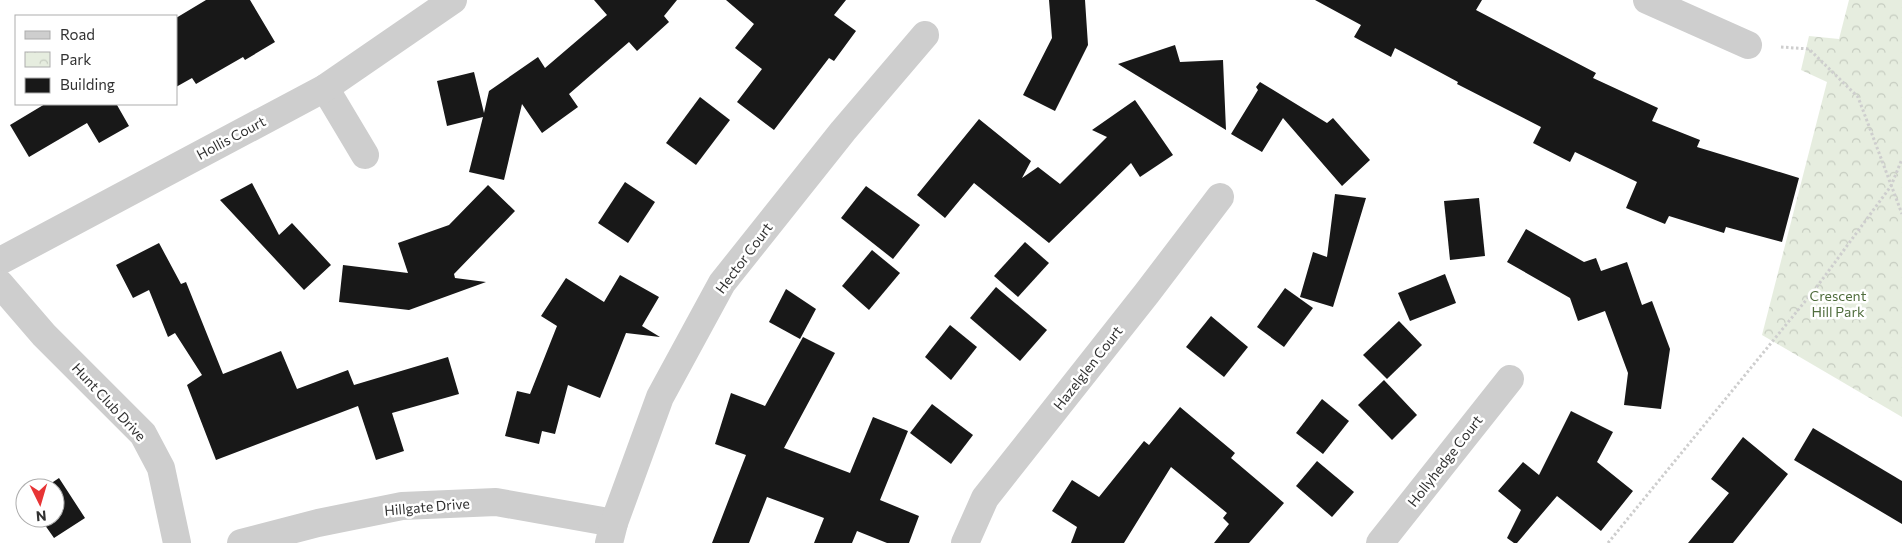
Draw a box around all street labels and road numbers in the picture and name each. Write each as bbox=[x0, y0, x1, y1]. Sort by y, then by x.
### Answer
street label: Hollis Court bbox=[193, 112, 268, 163]
street label: Hector Court bbox=[711, 219, 776, 296]
street label: Hazelglen Court bbox=[1049, 322, 1126, 413]
street label: Hunt Club Drive bbox=[69, 359, 150, 444]
street label: Hollyhedge Court bbox=[1404, 411, 1486, 510]
street label: Hillgate Drive bbox=[384, 494, 470, 519]

